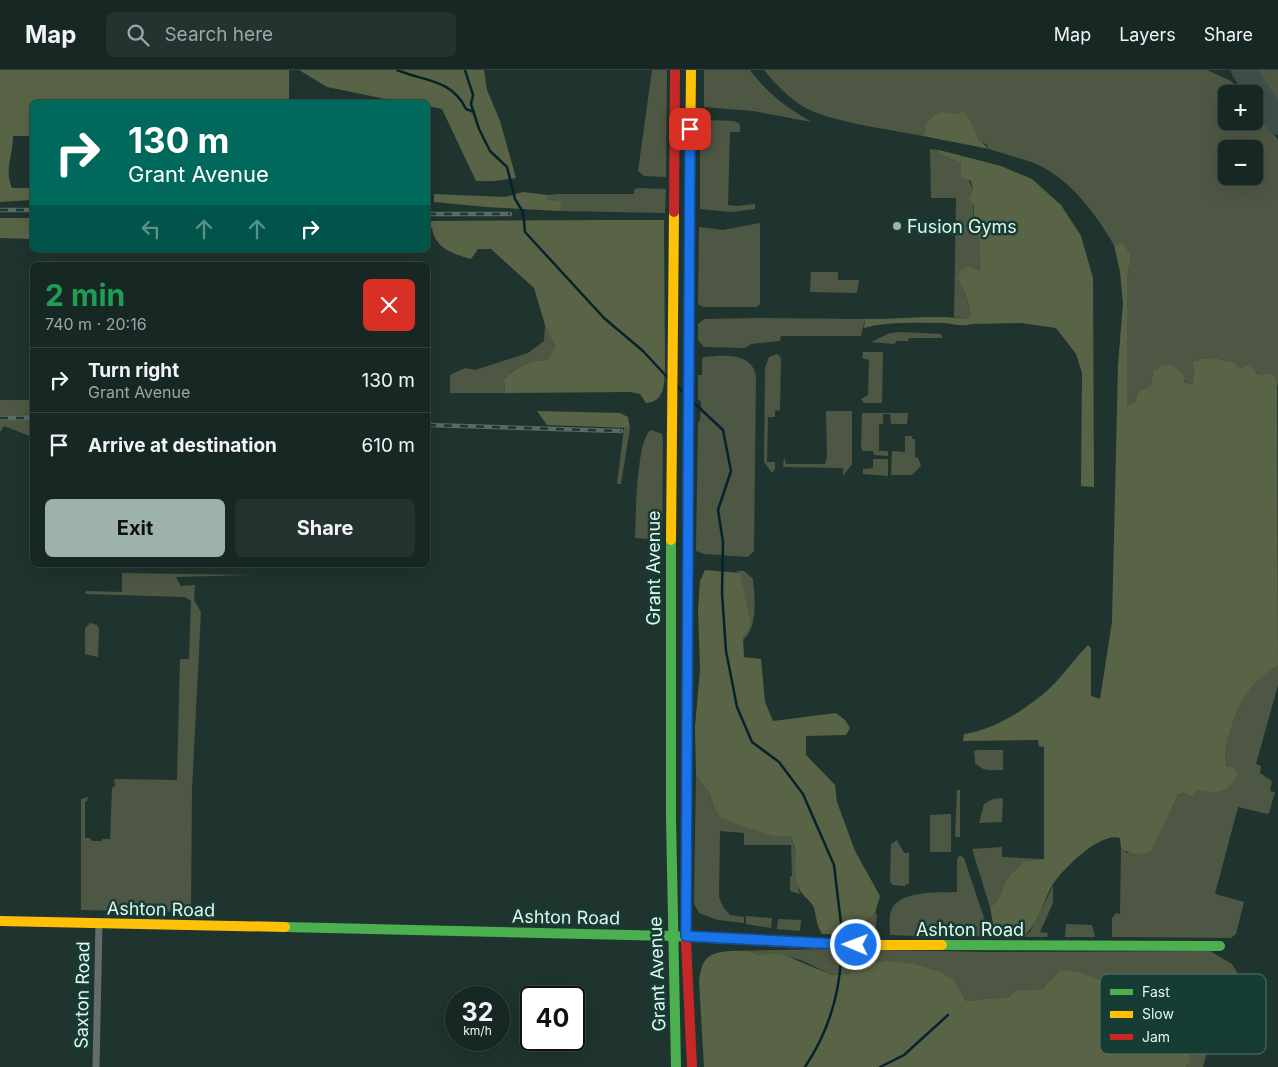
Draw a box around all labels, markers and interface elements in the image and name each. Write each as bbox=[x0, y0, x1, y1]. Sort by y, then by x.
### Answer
search box bbox=[106, 12, 456, 57]
text: Map bbox=[25, 20, 76, 49]
icon: search bbox=[124, 21, 152, 49]
text: Search here bbox=[164, 23, 273, 46]
text: Map bbox=[1054, 24, 1091, 45]
text: Layers bbox=[1119, 24, 1176, 45]
text: Share bbox=[1204, 24, 1253, 45]
map controls bbox=[1218, 85, 1263, 185]
button: + bbox=[1218, 85, 1263, 130]
pin bbox=[669, 108, 711, 150]
icon: arrive bbox=[676, 115, 704, 143]
text: 130 m bbox=[128, 119, 230, 161]
icon: right bbox=[45, 120, 110, 185]
button: − bbox=[1218, 140, 1263, 185]
text: Grant Avenue bbox=[128, 161, 269, 187]
icon: left bbox=[137, 215, 165, 243]
icon: ahead bbox=[190, 215, 218, 243]
icon: ahead bbox=[243, 215, 271, 243]
icon: right bbox=[296, 215, 324, 243]
place label: Fusion Gyms bbox=[907, 216, 1017, 237]
marker: Fusion Gyms bbox=[891, 220, 903, 232]
text: 2 min bbox=[45, 277, 125, 313]
button: close bbox=[363, 279, 415, 331]
text: 740 m · 20:16 bbox=[45, 314, 147, 334]
text: Turn right bbox=[88, 359, 179, 382]
icon: right bbox=[45, 366, 73, 394]
text: 130 m bbox=[362, 369, 415, 392]
text: Grant Avenue bbox=[88, 382, 190, 402]
icon: arrive bbox=[45, 431, 73, 459]
text: Arrive at destination bbox=[88, 434, 277, 457]
text: 610 m bbox=[362, 434, 415, 457]
button: Exit bbox=[45, 499, 225, 557]
button: Share bbox=[235, 499, 415, 557]
street label: Grant Avenue bbox=[643, 510, 664, 626]
street label: Ashton Road bbox=[107, 898, 215, 920]
street label: Ashton Road bbox=[512, 906, 620, 928]
street label: Grant Avenue bbox=[644, 916, 670, 1032]
position arrow bbox=[829, 918, 881, 970]
street label: Ashton Road bbox=[916, 919, 1024, 940]
street label: Saxton Road bbox=[71, 941, 93, 1049]
legend bbox=[1100, 974, 1266, 1054]
text: Fast bbox=[1142, 983, 1170, 1000]
speed limit sign: 40 bbox=[520, 986, 585, 1051]
text: 32 bbox=[462, 997, 493, 1027]
text: Slow bbox=[1142, 1005, 1174, 1022]
text: km/h bbox=[463, 1023, 492, 1038]
text: Jam bbox=[1142, 1028, 1170, 1045]

